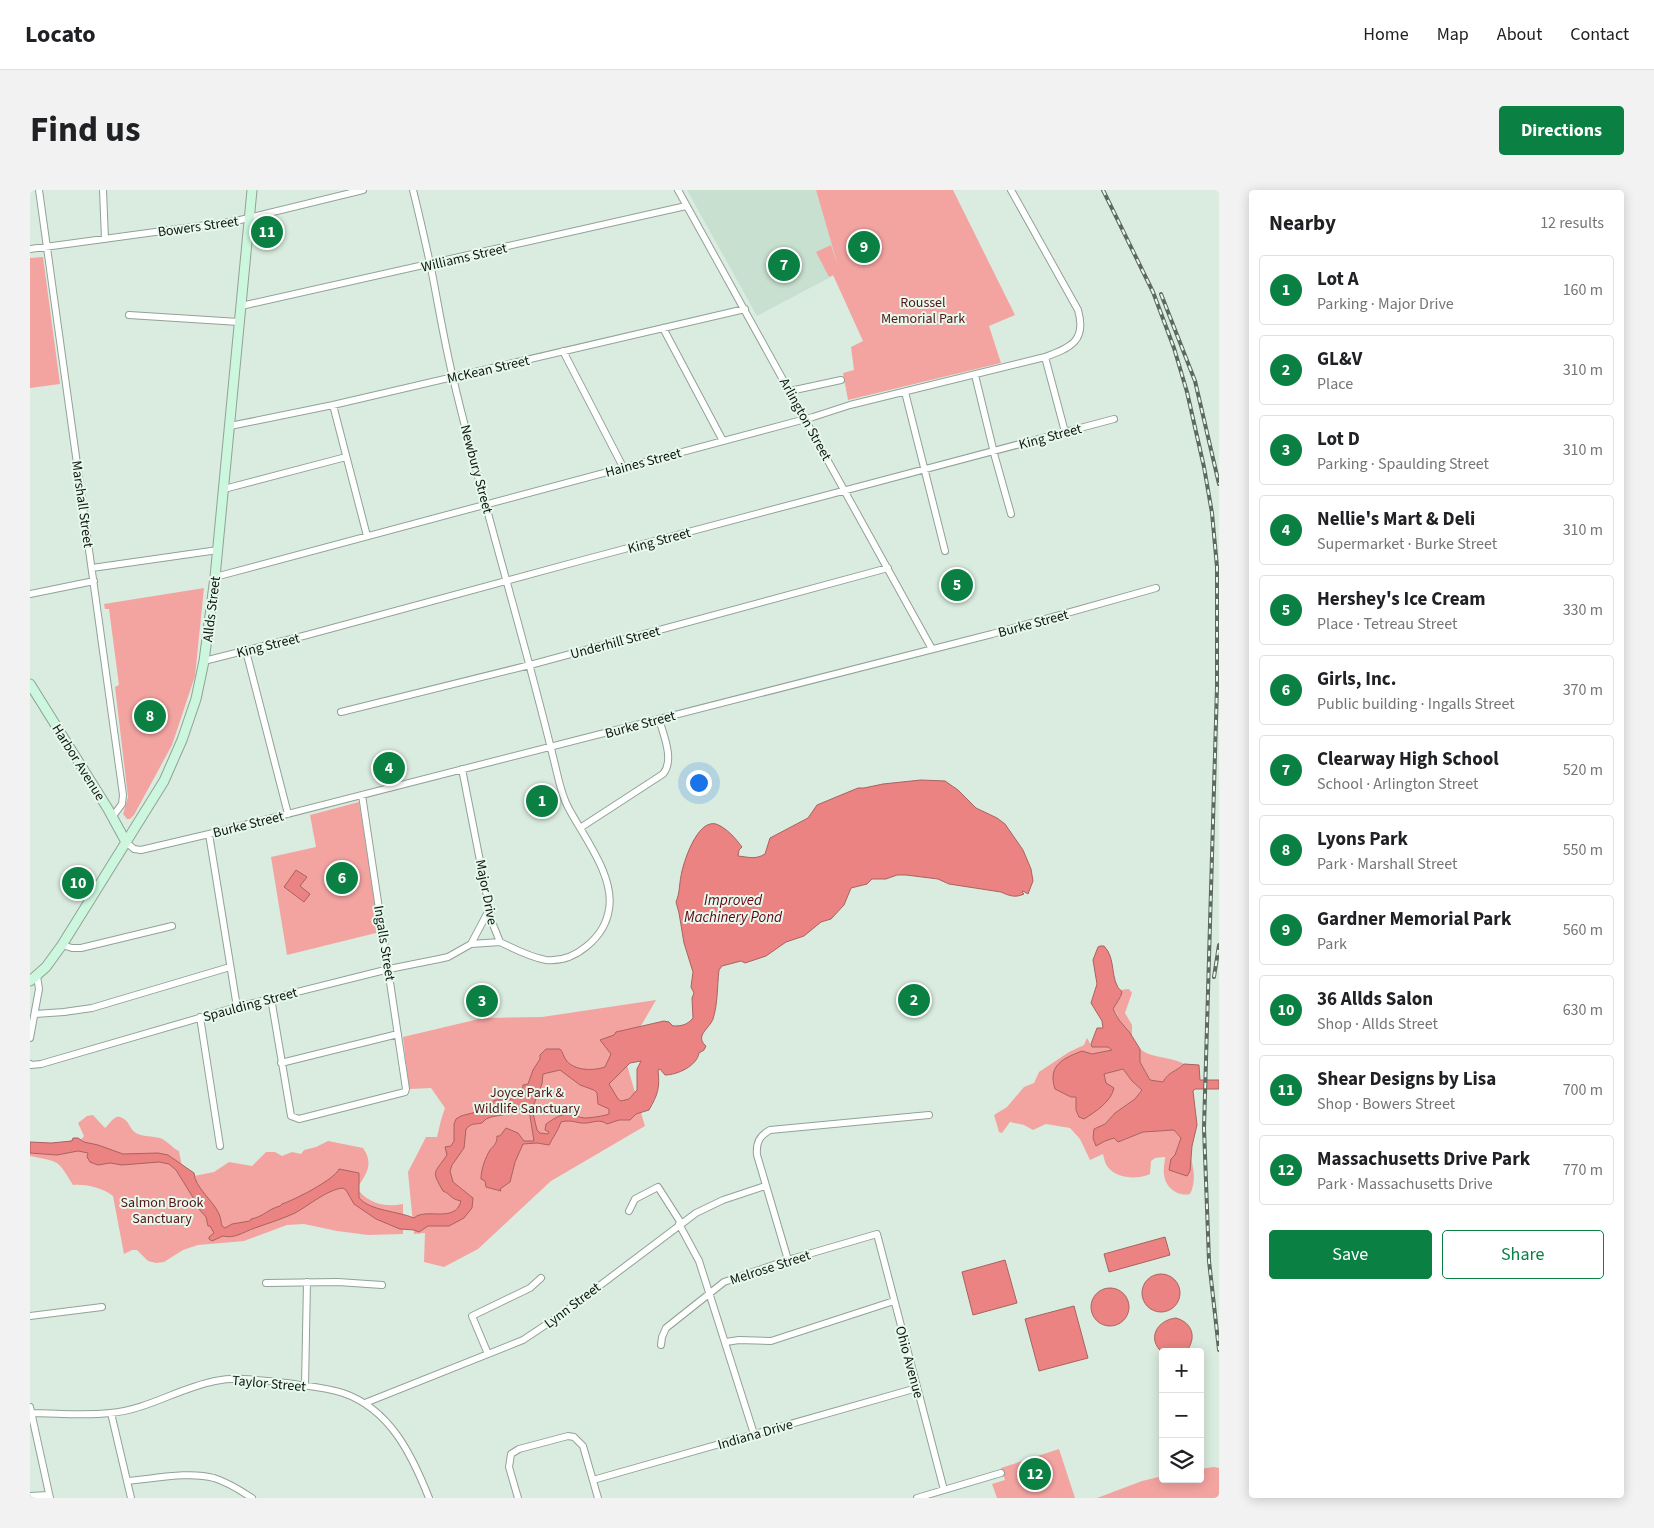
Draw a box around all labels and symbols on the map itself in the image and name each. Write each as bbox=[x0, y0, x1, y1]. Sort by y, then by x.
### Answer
street label: Bowers Street bbox=[157, 211, 240, 243]
pin: 11 bbox=[251, 213, 283, 251]
pin: 9 bbox=[848, 228, 880, 266]
street label: Williams Street bbox=[419, 238, 509, 278]
pin: 7 bbox=[768, 246, 800, 284]
park label: Roussel Memorial Park bbox=[881, 293, 965, 329]
street label: McKean Street bbox=[445, 351, 532, 389]
street label: Arlington Street bbox=[774, 374, 836, 465]
street label: King Street bbox=[1017, 419, 1084, 455]
street label: Newbury Street bbox=[455, 423, 498, 516]
street label: Haines Street bbox=[603, 443, 684, 483]
street label: Marshall Street bbox=[66, 459, 98, 549]
street label: King Street bbox=[626, 523, 693, 559]
pin: 5 bbox=[941, 566, 973, 604]
street label: Allds Street bbox=[198, 575, 226, 643]
street label: Burke Street bbox=[996, 605, 1071, 643]
street label: Underhill Street bbox=[568, 621, 663, 665]
street label: King Street bbox=[235, 628, 302, 663]
pin: 8 bbox=[134, 697, 166, 735]
street label: Burke Street bbox=[603, 706, 678, 744]
street label: Harbor Avenue bbox=[47, 720, 110, 805]
pin: 4 bbox=[373, 749, 405, 787]
your location bbox=[686, 770, 712, 796]
pin: 1 bbox=[526, 782, 558, 820]
street label: Burke Street bbox=[211, 806, 286, 843]
street label: Major Drive bbox=[470, 858, 502, 927]
pin: 6 bbox=[326, 859, 358, 897]
pin: 10 bbox=[62, 864, 94, 902]
water label: Improved Machinery Pond bbox=[684, 890, 783, 928]
street label: Ingalls Street bbox=[368, 904, 400, 983]
pin: 2 bbox=[898, 981, 930, 1019]
pin: 3 bbox=[466, 982, 498, 1020]
street label: Spaulding Street bbox=[201, 983, 300, 1027]
park label: Joyce Park & Wildlife Sanctuary bbox=[474, 1083, 580, 1119]
park label: Salmon Brook Sanctuary bbox=[121, 1193, 203, 1229]
street label: Melrose Street bbox=[727, 1245, 813, 1290]
street label: Lynn Street bbox=[540, 1278, 605, 1334]
street label: Ohio Avenue bbox=[890, 1324, 928, 1401]
street label: Taylor Street bbox=[231, 1371, 307, 1397]
street label: Indiana Drive bbox=[715, 1415, 795, 1455]
pin: 12 bbox=[1019, 1455, 1051, 1493]

